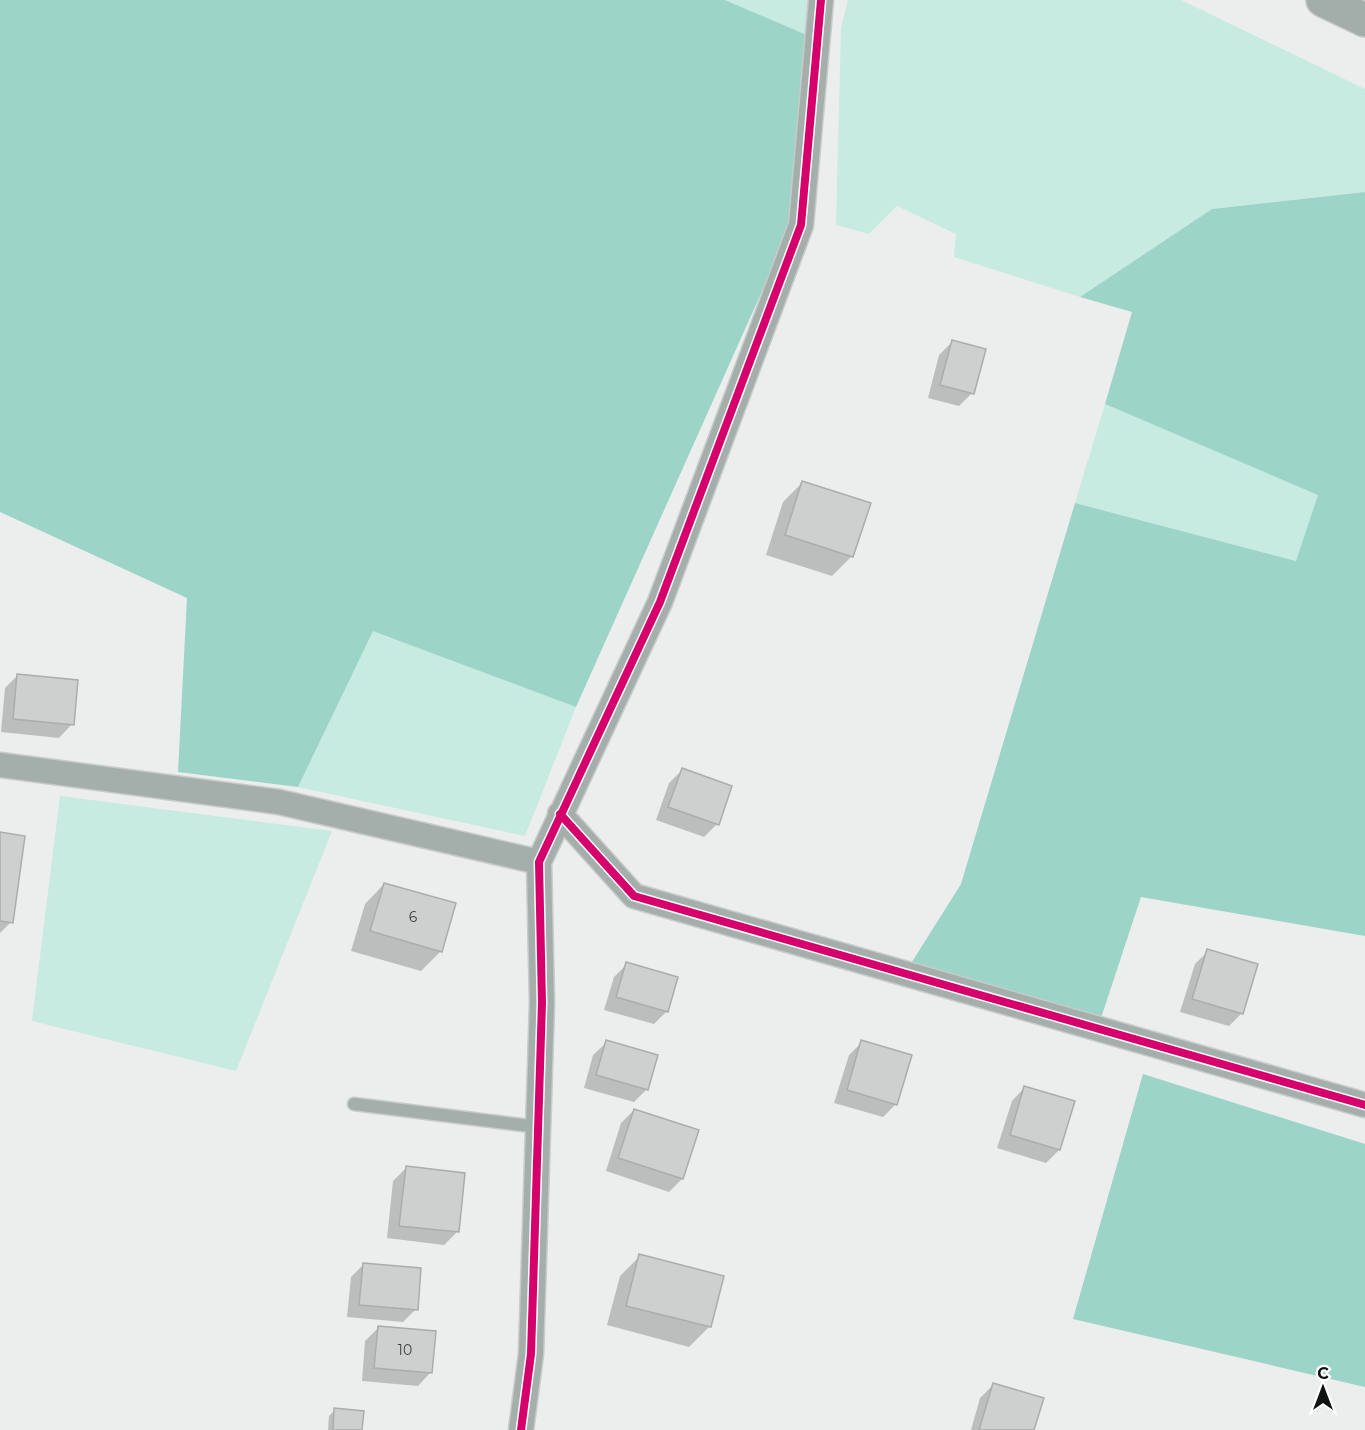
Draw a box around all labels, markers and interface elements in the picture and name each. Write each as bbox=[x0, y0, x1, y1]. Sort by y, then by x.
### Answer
house number: 6 bbox=[409, 908, 418, 926]
house number: 10 bbox=[398, 1341, 412, 1359]
north arrow bbox=[1293, 1358, 1353, 1418]
text: С bbox=[1317, 1364, 1329, 1383]

